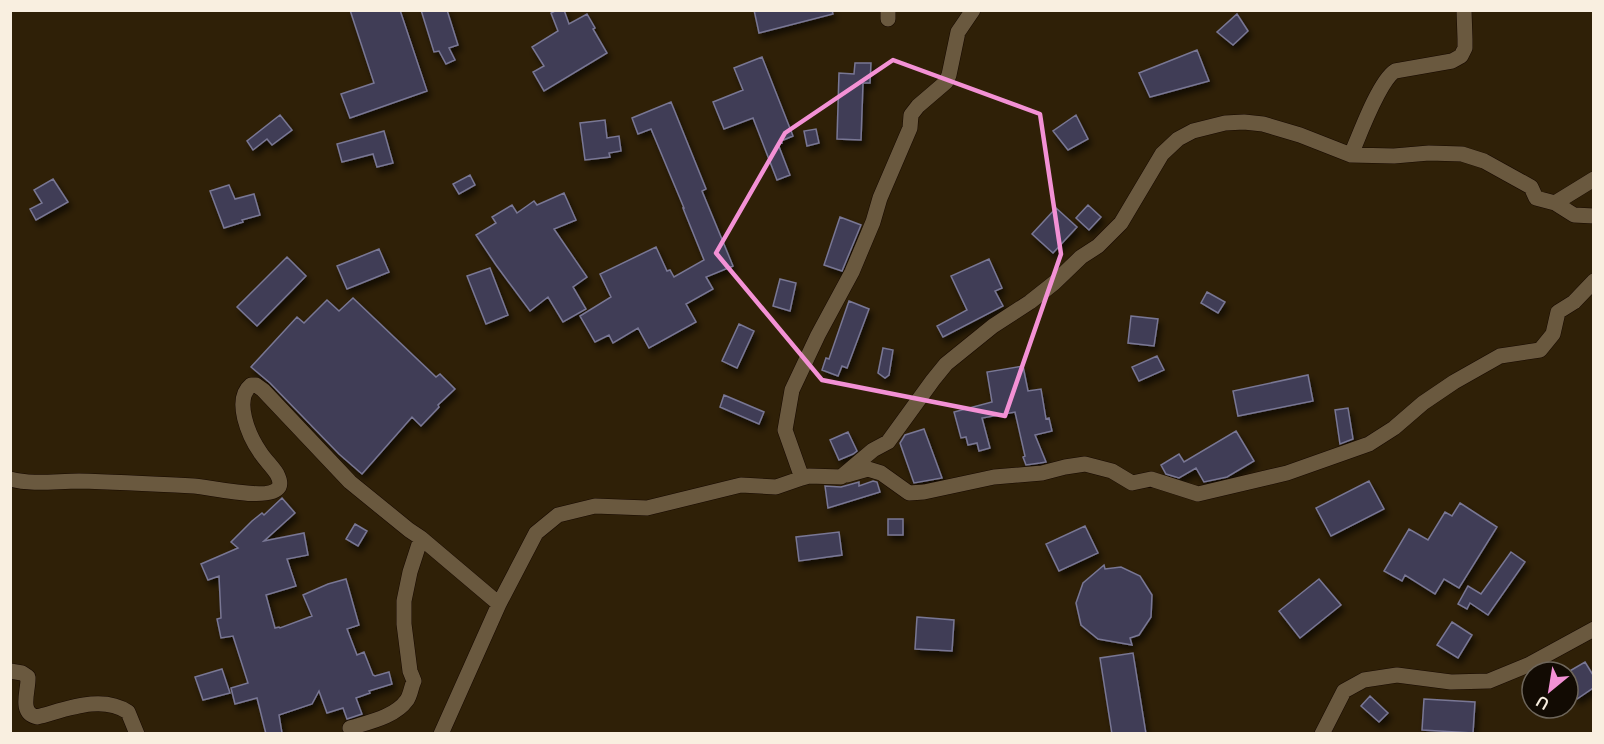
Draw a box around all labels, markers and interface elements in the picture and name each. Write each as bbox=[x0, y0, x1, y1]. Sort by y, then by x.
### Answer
north arrow bbox=[1520, 660, 1580, 720]
text: U bbox=[1532, 690, 1554, 715]

